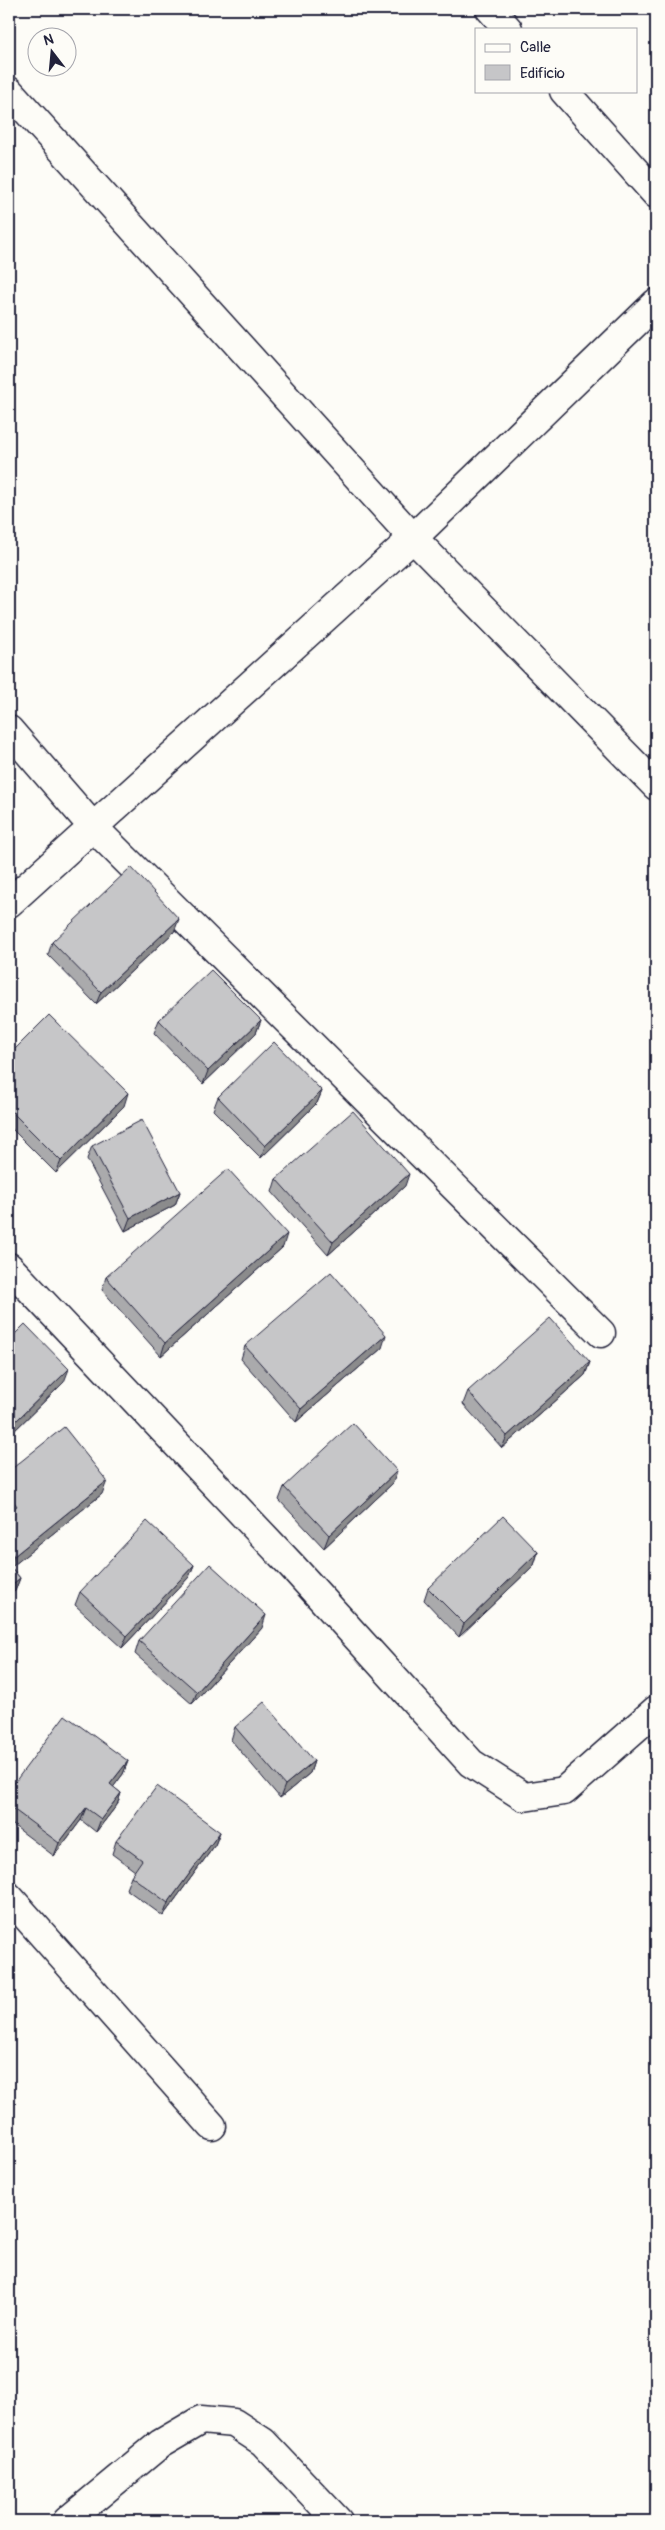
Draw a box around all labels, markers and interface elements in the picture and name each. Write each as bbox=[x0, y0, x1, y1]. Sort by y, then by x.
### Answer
north arrow bbox=[28, 28, 78, 78]
legend bbox=[475, 28, 638, 92]
text: N bbox=[42, 31, 55, 49]
text: Calle bbox=[520, 38, 551, 57]
text: Edificio bbox=[520, 64, 565, 83]

